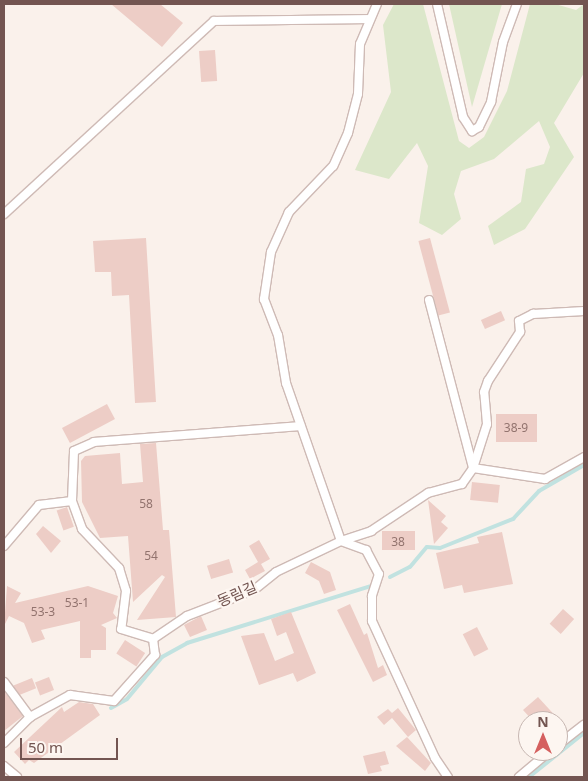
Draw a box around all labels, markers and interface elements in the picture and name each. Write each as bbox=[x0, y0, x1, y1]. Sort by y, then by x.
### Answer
house number: 38-9 bbox=[504, 421, 528, 435]
house number: 58 bbox=[139, 497, 153, 511]
house number: 38 bbox=[391, 535, 405, 549]
house number: 54 bbox=[144, 549, 158, 563]
street label: 동림길 bbox=[214, 578, 260, 610]
house number: 53-1 bbox=[65, 596, 89, 610]
house number: 53-3 bbox=[31, 605, 55, 619]
north arrow bbox=[518, 711, 568, 761]
text: N bbox=[537, 712, 549, 731]
scale bar bbox=[22, 728, 120, 760]
text: 50 m bbox=[28, 737, 63, 757]

